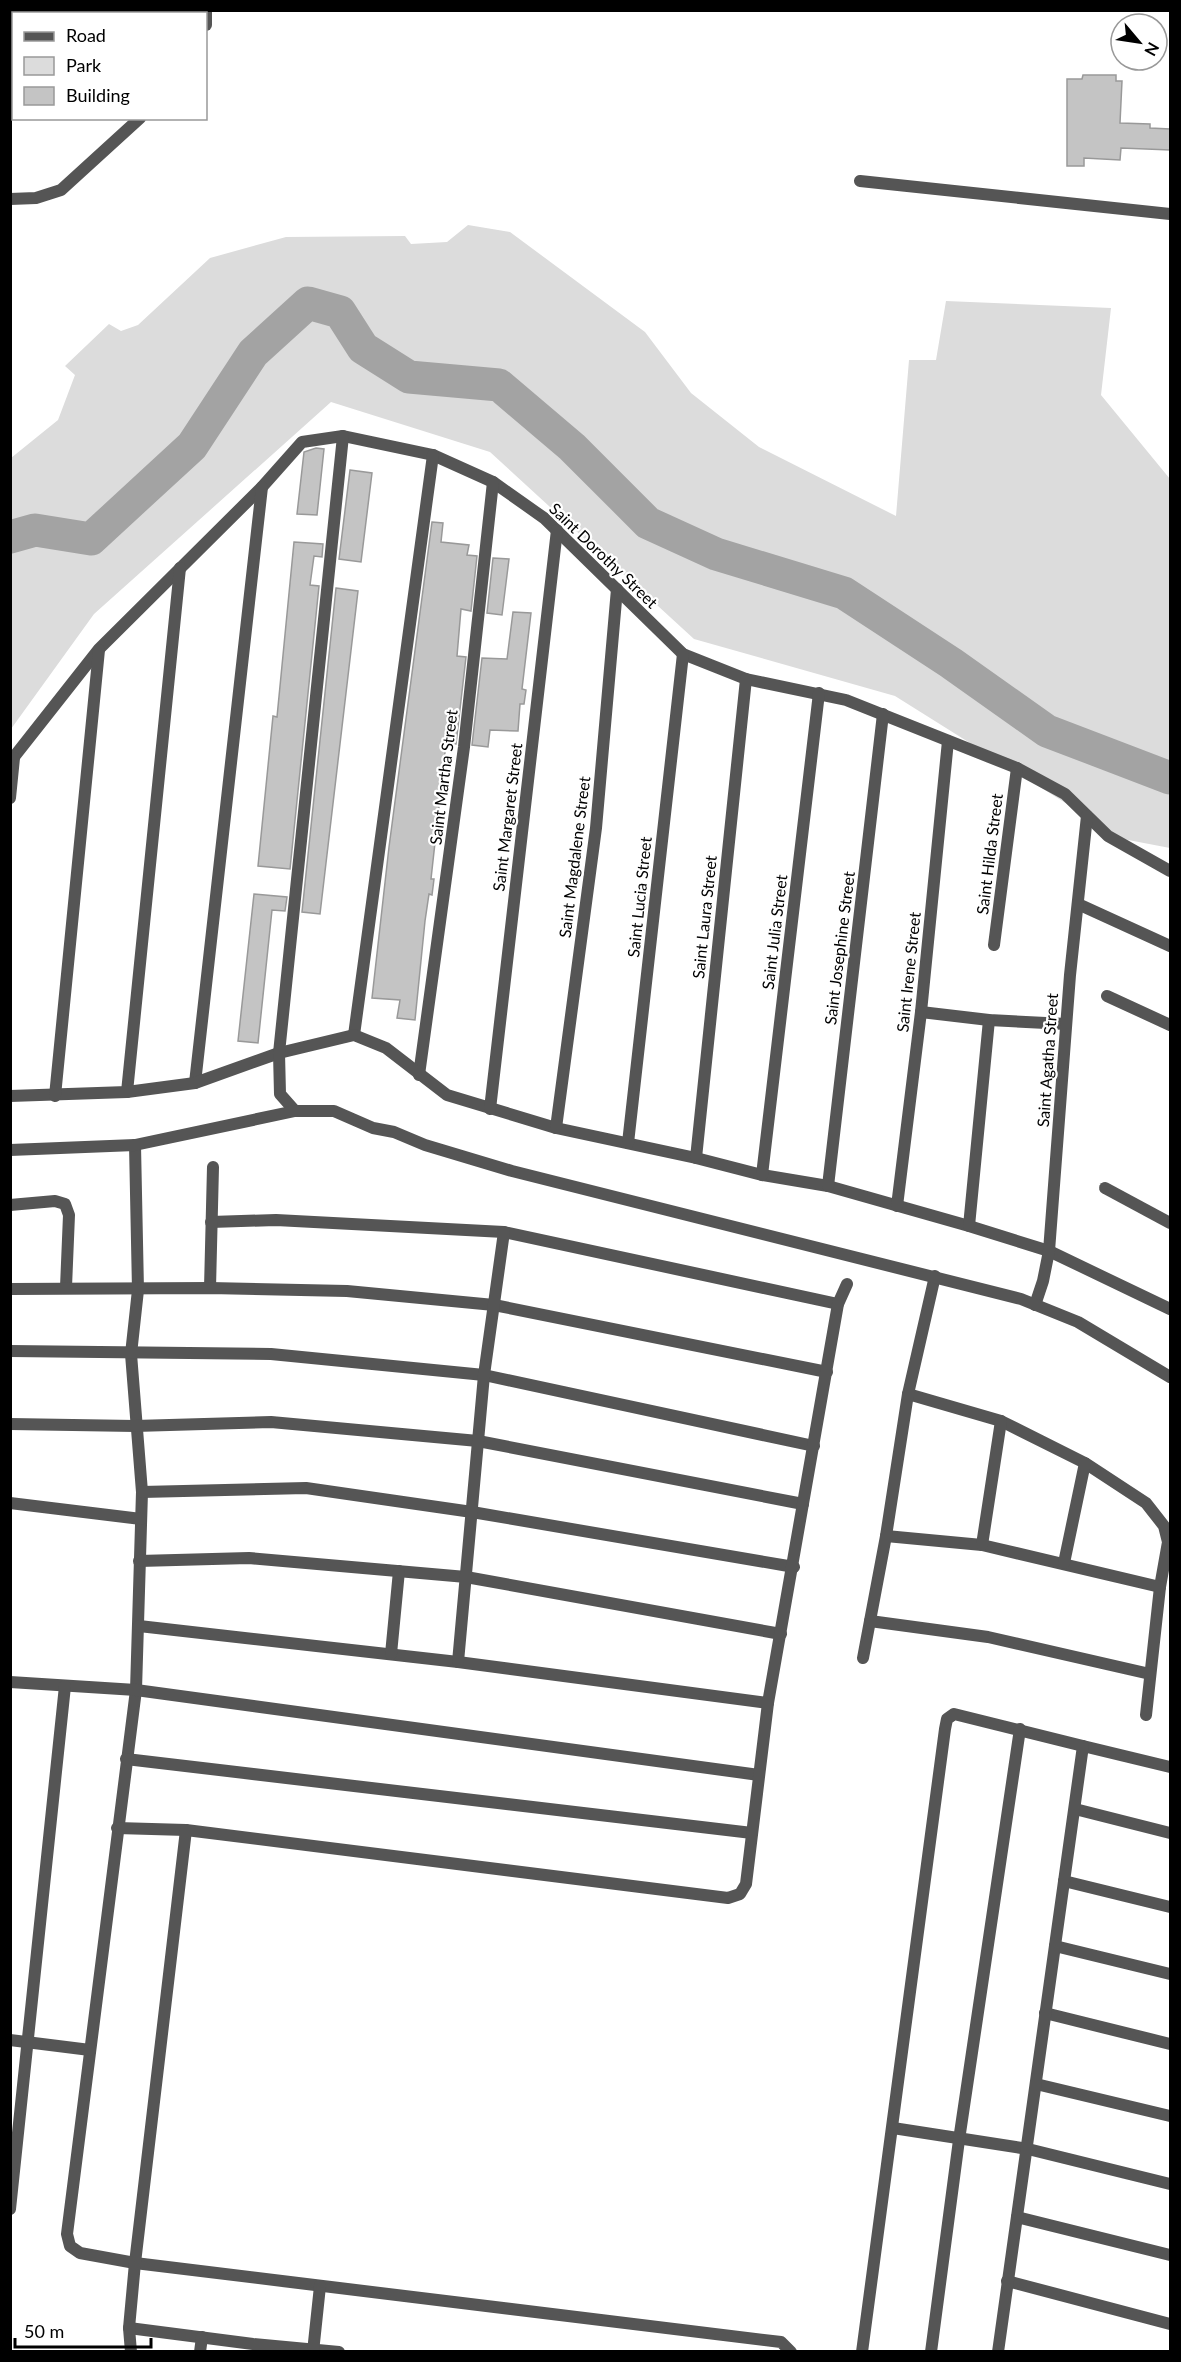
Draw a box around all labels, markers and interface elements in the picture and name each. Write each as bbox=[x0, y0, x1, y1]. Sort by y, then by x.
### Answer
legend bbox=[12, 12, 207, 120]
north arrow bbox=[1109, 12, 1169, 72]
text: Road bbox=[66, 24, 106, 46]
text: N bbox=[1141, 40, 1164, 60]
text: Park bbox=[66, 54, 102, 76]
text: Building bbox=[66, 84, 130, 106]
street label: Saint Dorothy Street bbox=[546, 498, 662, 612]
street label: Saint Martha Street bbox=[425, 708, 461, 846]
street label: Saint Margaret Street bbox=[488, 741, 526, 892]
street label: Saint Magdalene Street bbox=[555, 775, 593, 939]
street label: Saint Hilda Street bbox=[972, 792, 1006, 916]
street label: Saint Lucia Street bbox=[623, 835, 655, 958]
street label: Saint Laura Street bbox=[688, 854, 720, 980]
street label: Saint Josephine Street bbox=[820, 870, 858, 1026]
street label: Saint Julia Street bbox=[758, 873, 791, 991]
street label: Saint Irene Street bbox=[892, 911, 924, 1033]
street label: Saint Agatha Street bbox=[1033, 992, 1061, 1128]
scale bar bbox=[15, 2311, 152, 2349]
text: 50 m bbox=[24, 2320, 64, 2342]

